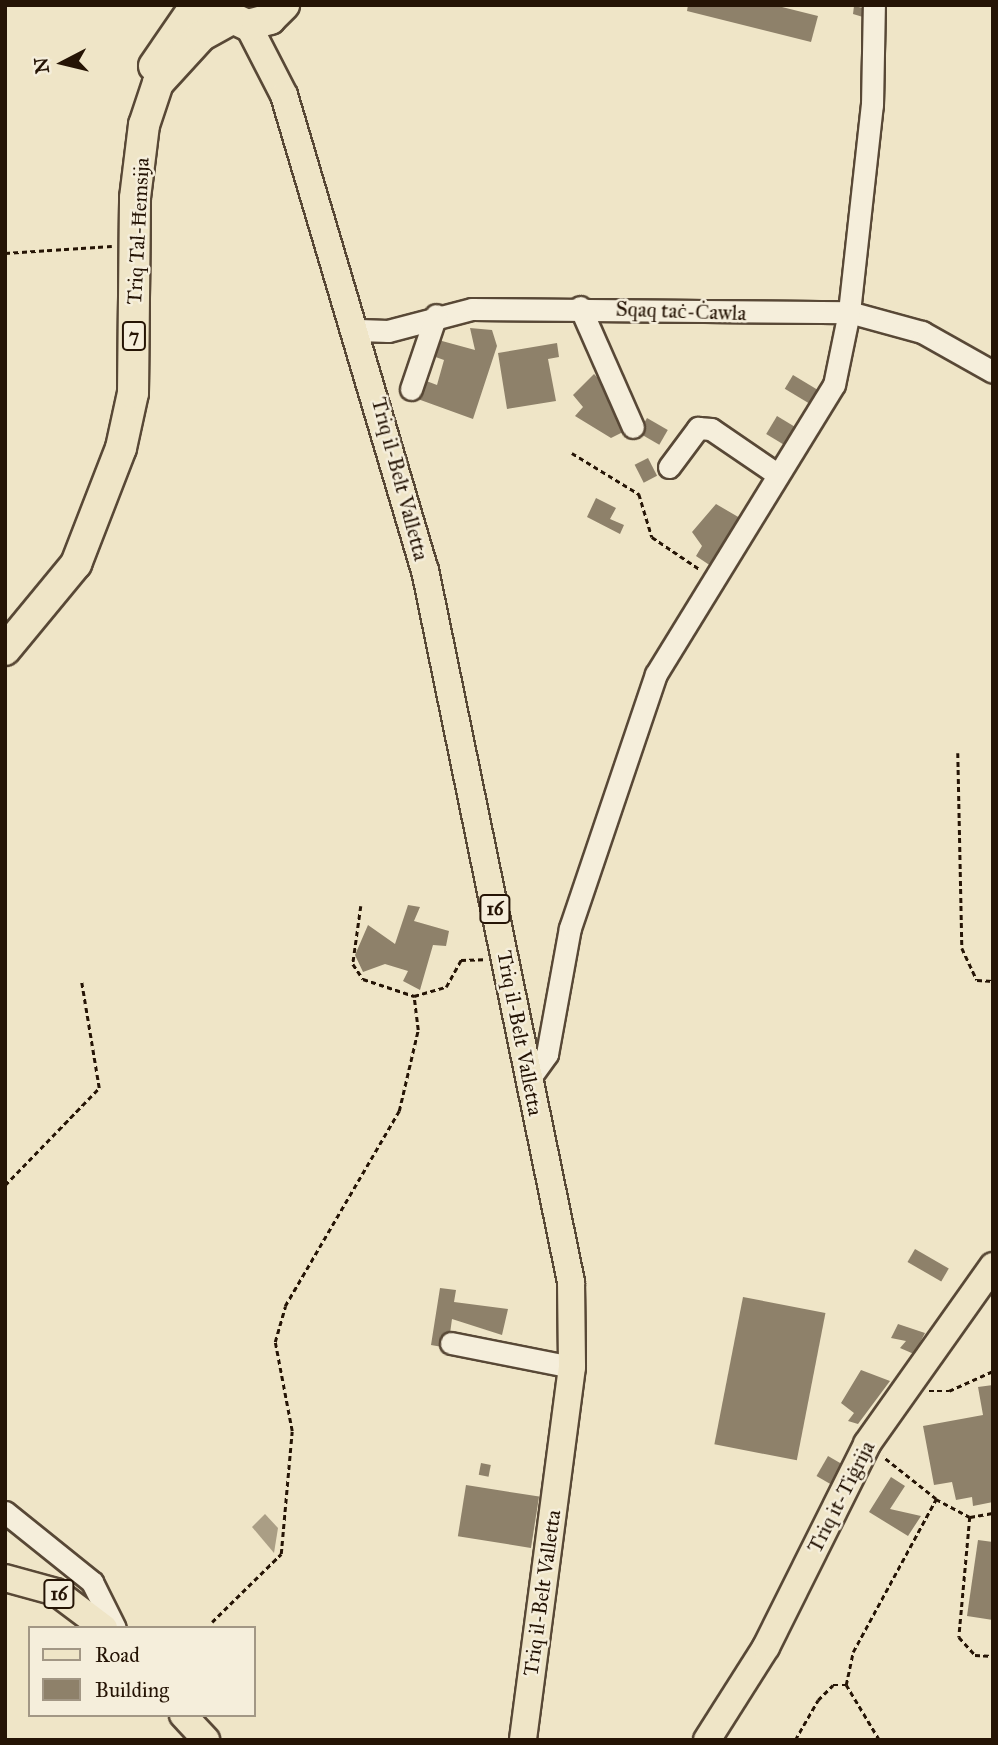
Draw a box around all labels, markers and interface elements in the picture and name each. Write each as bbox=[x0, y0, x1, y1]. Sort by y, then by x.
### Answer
north arrow bbox=[28, 28, 98, 98]
text: N bbox=[29, 56, 54, 75]
street label: Triq Tal-Ħemsija bbox=[122, 157, 154, 305]
street label: Sqaq taċ-Ċawla bbox=[615, 296, 747, 326]
road number: 7 bbox=[122, 320, 146, 352]
street label: Triq il-Belt Valletta bbox=[366, 395, 434, 563]
road number: 16 bbox=[479, 894, 511, 925]
street label: Triq il-Belt Valletta bbox=[492, 948, 548, 1118]
street label: Triq it-Tiġrija bbox=[802, 1437, 880, 1557]
street label: Triq il-Belt Valletta bbox=[518, 1508, 566, 1678]
road number: 16 bbox=[43, 1578, 75, 1610]
legend bbox=[28, 1626, 256, 1717]
text: Road bbox=[95, 1642, 140, 1668]
text: Building bbox=[95, 1677, 169, 1703]

